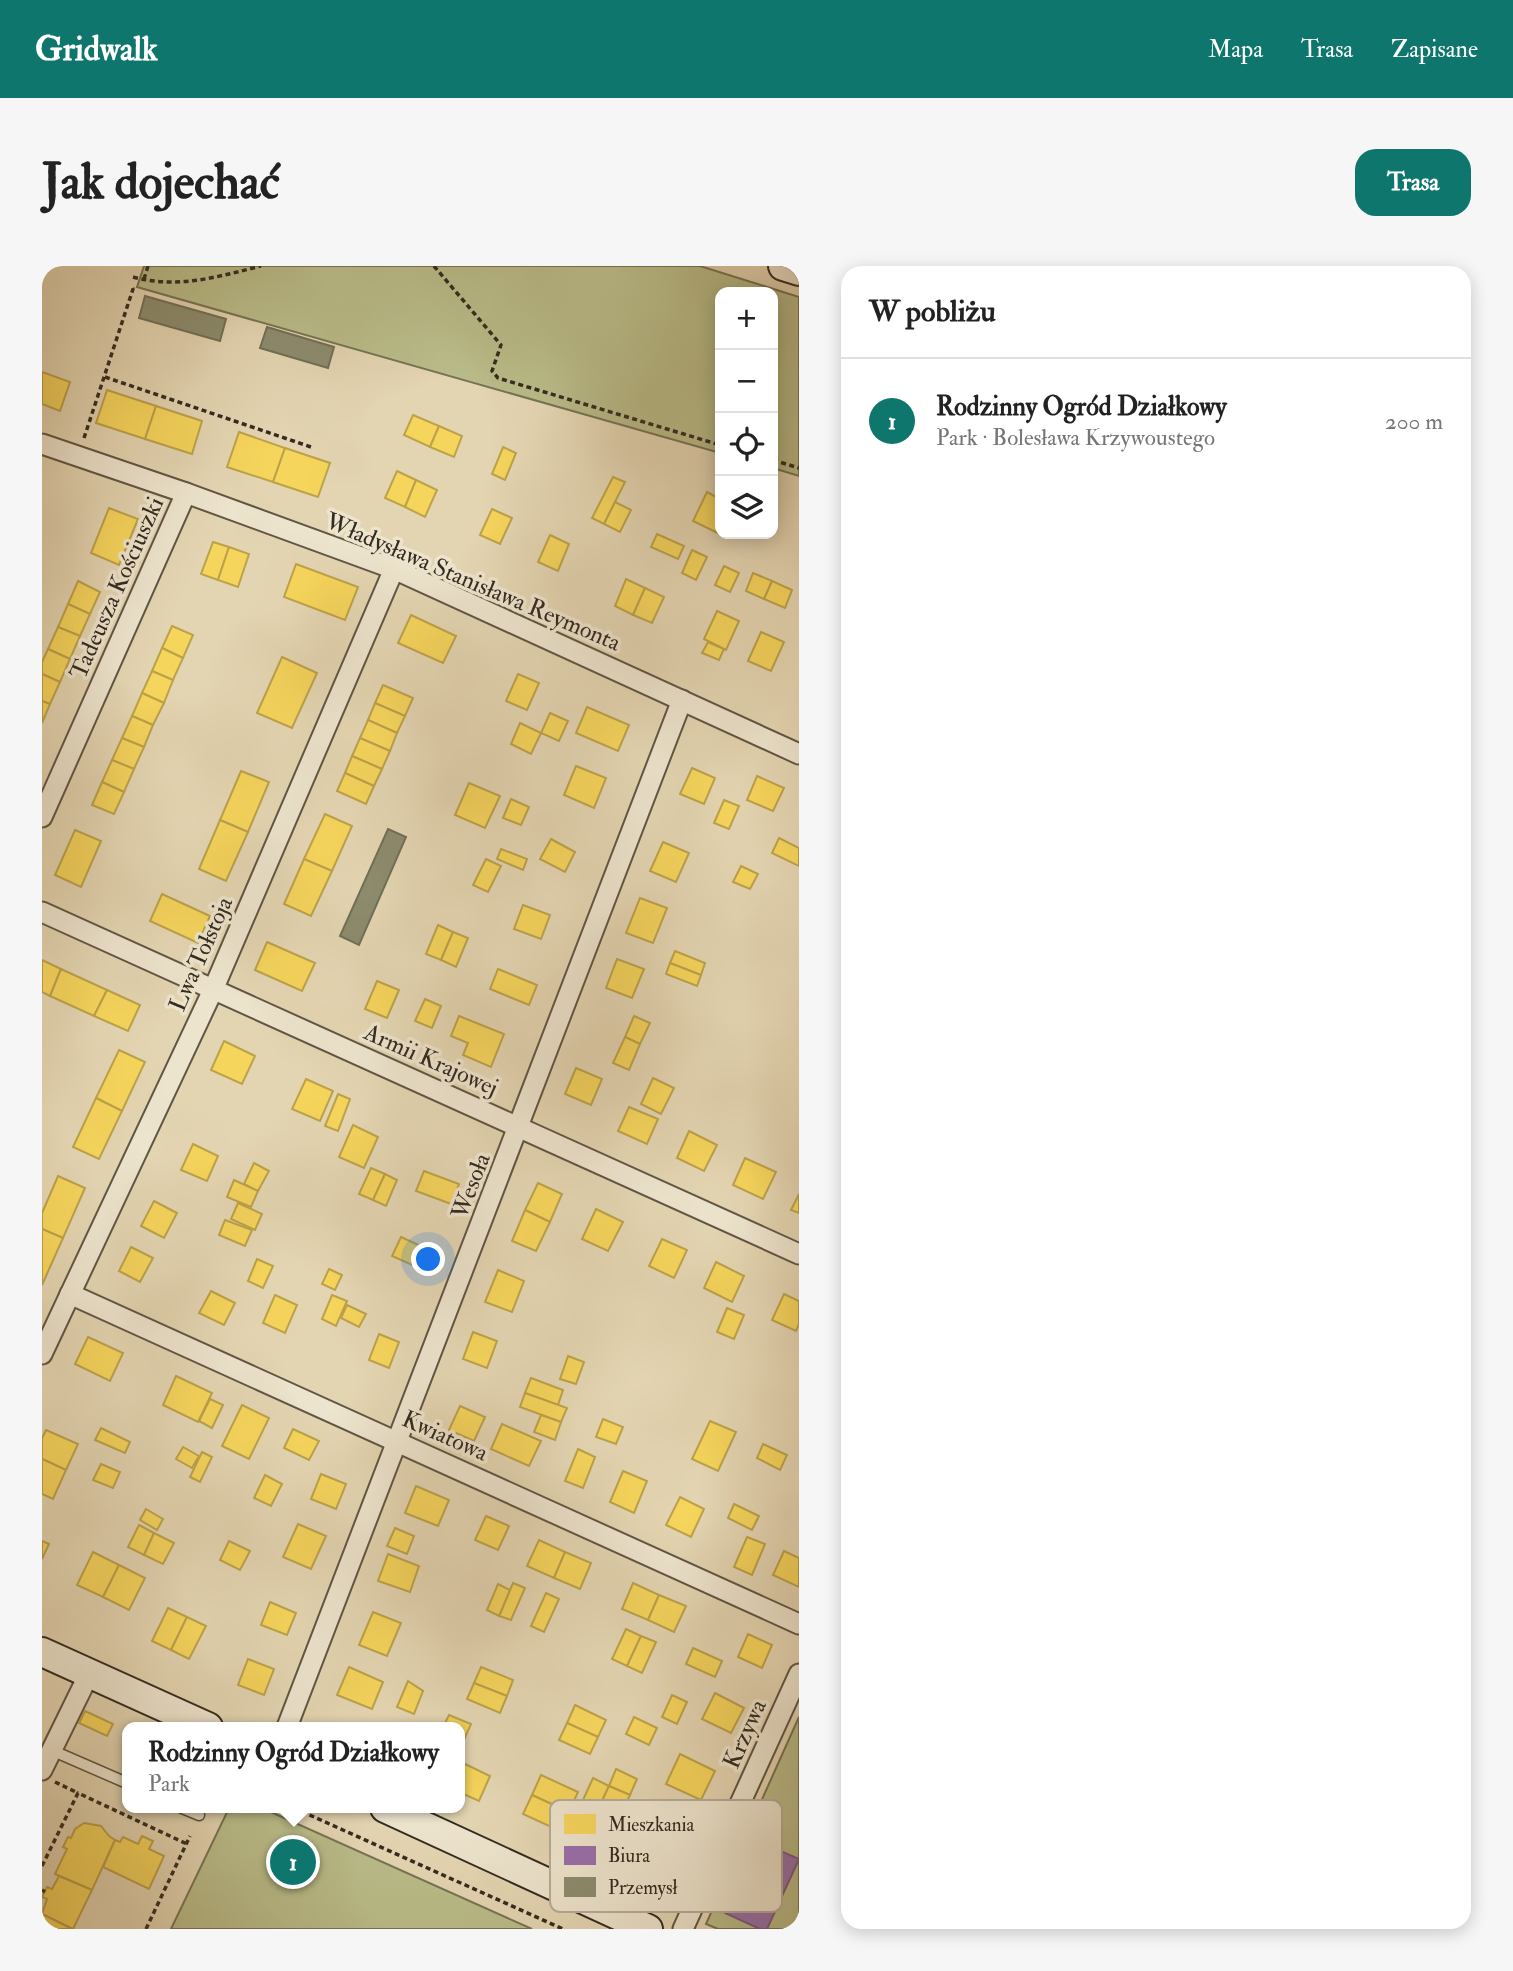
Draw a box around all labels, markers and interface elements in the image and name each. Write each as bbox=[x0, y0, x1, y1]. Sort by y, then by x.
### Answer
text: Gridwalk bbox=[35, 29, 158, 70]
text: Mapa bbox=[1208, 34, 1263, 65]
text: Trasa bbox=[1301, 34, 1353, 65]
text: Zapisane bbox=[1391, 34, 1478, 65]
button: Trasa bbox=[1355, 149, 1471, 216]
text: Jak dojechać bbox=[42, 152, 280, 213]
map controls bbox=[715, 287, 778, 539]
button: + bbox=[715, 287, 778, 350]
text: W pobliżu bbox=[869, 293, 996, 330]
button: − bbox=[715, 350, 778, 413]
text: Rodzinny Ogród Działkowy bbox=[936, 391, 1227, 423]
text: 1 bbox=[888, 407, 896, 436]
text: 200 m bbox=[1385, 407, 1443, 436]
button: locate bbox=[715, 413, 778, 476]
text: Park · Bolesława Krzywoustego bbox=[936, 423, 1215, 452]
button: layers bbox=[715, 476, 778, 539]
street label: Tadeusza Kościuszki bbox=[63, 492, 171, 684]
street label: Władysława Stanisława Reymonta bbox=[320, 505, 626, 659]
street label: Lwa Tołstoja bbox=[162, 891, 240, 1016]
street label: Armii Krajowej bbox=[358, 1016, 503, 1103]
street label: Wesoła bbox=[444, 1148, 498, 1224]
your location bbox=[411, 1242, 445, 1276]
street label: Kwiatowa bbox=[397, 1403, 494, 1469]
street label: Krzywa bbox=[716, 1694, 774, 1773]
popup bbox=[122, 1722, 465, 1813]
text: Rodzinny Ogród Działkowy bbox=[148, 1737, 439, 1769]
text: Park bbox=[148, 1769, 190, 1798]
legend bbox=[550, 1800, 782, 1912]
text: Mieszkania bbox=[608, 1813, 695, 1837]
pin: 1 bbox=[270, 1836, 316, 1888]
text: Biura bbox=[608, 1844, 650, 1868]
text: Przemysł bbox=[608, 1876, 677, 1900]

